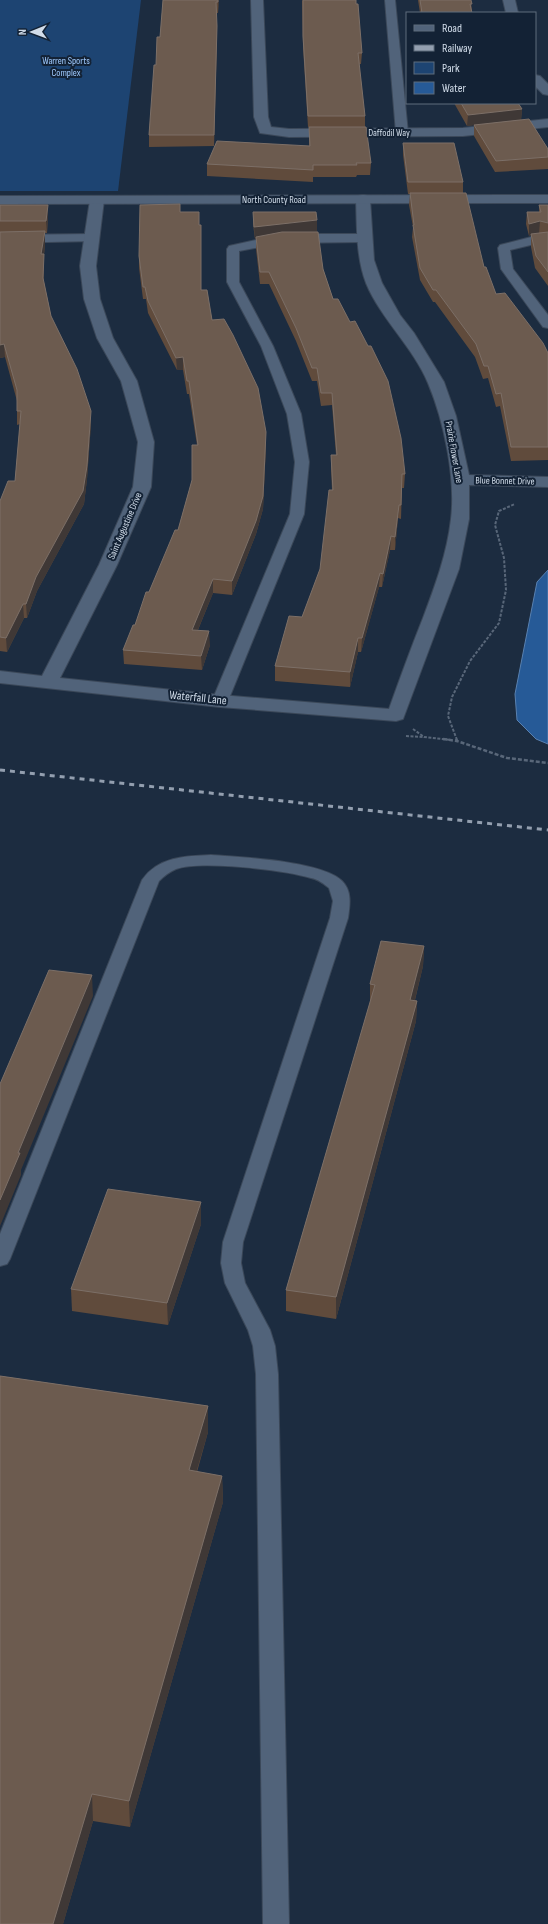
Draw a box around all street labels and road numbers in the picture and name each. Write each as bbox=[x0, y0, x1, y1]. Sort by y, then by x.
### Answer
street label: Daffodil Way bbox=[368, 127, 410, 139]
street label: North County Road bbox=[242, 194, 306, 206]
street label: Prairie Flower Lane bbox=[443, 420, 465, 484]
street label: Blue Bonnet Drive bbox=[475, 474, 535, 488]
street label: Saint Augustine Drive bbox=[106, 491, 144, 561]
street label: Waterfall Lane bbox=[169, 688, 228, 708]

